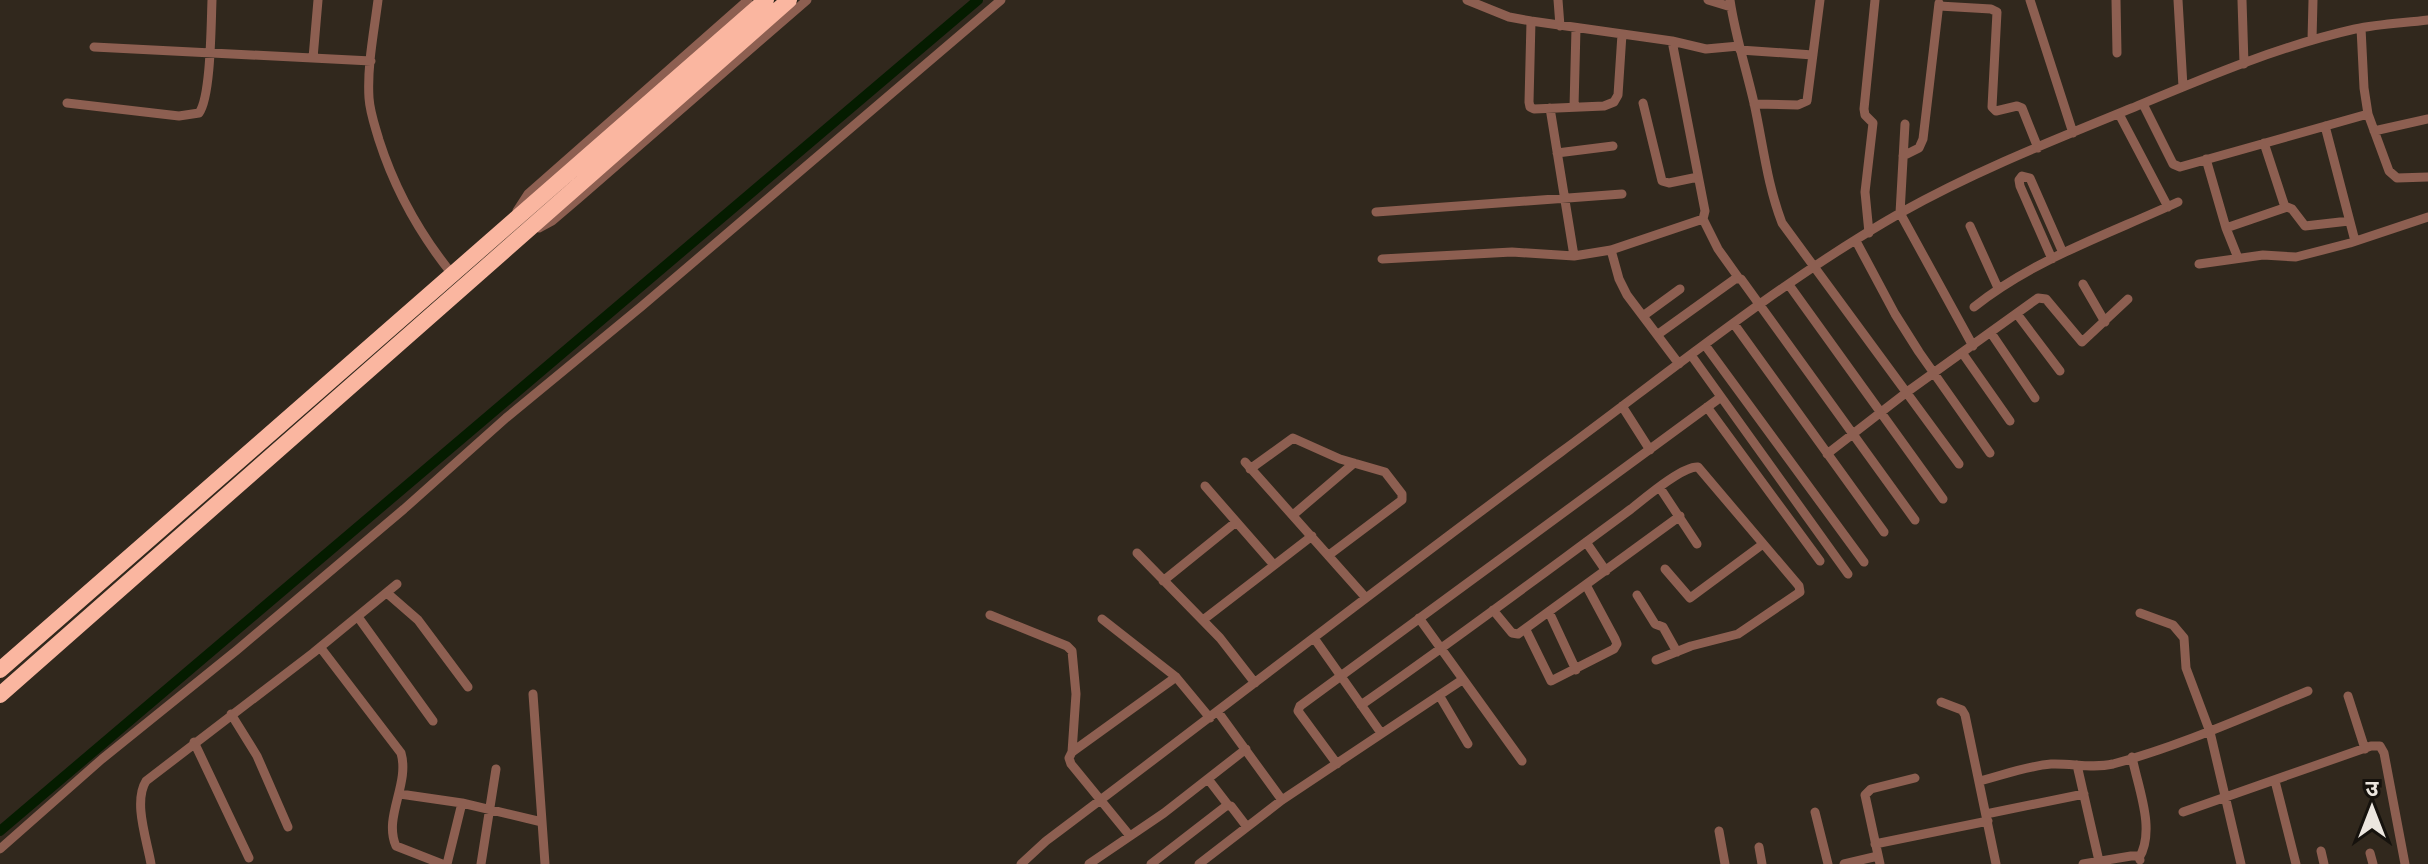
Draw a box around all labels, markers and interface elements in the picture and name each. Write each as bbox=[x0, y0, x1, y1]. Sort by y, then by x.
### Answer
north arrow bbox=[2332, 768, 2412, 848]
text: उ bbox=[2366, 773, 2380, 803]

